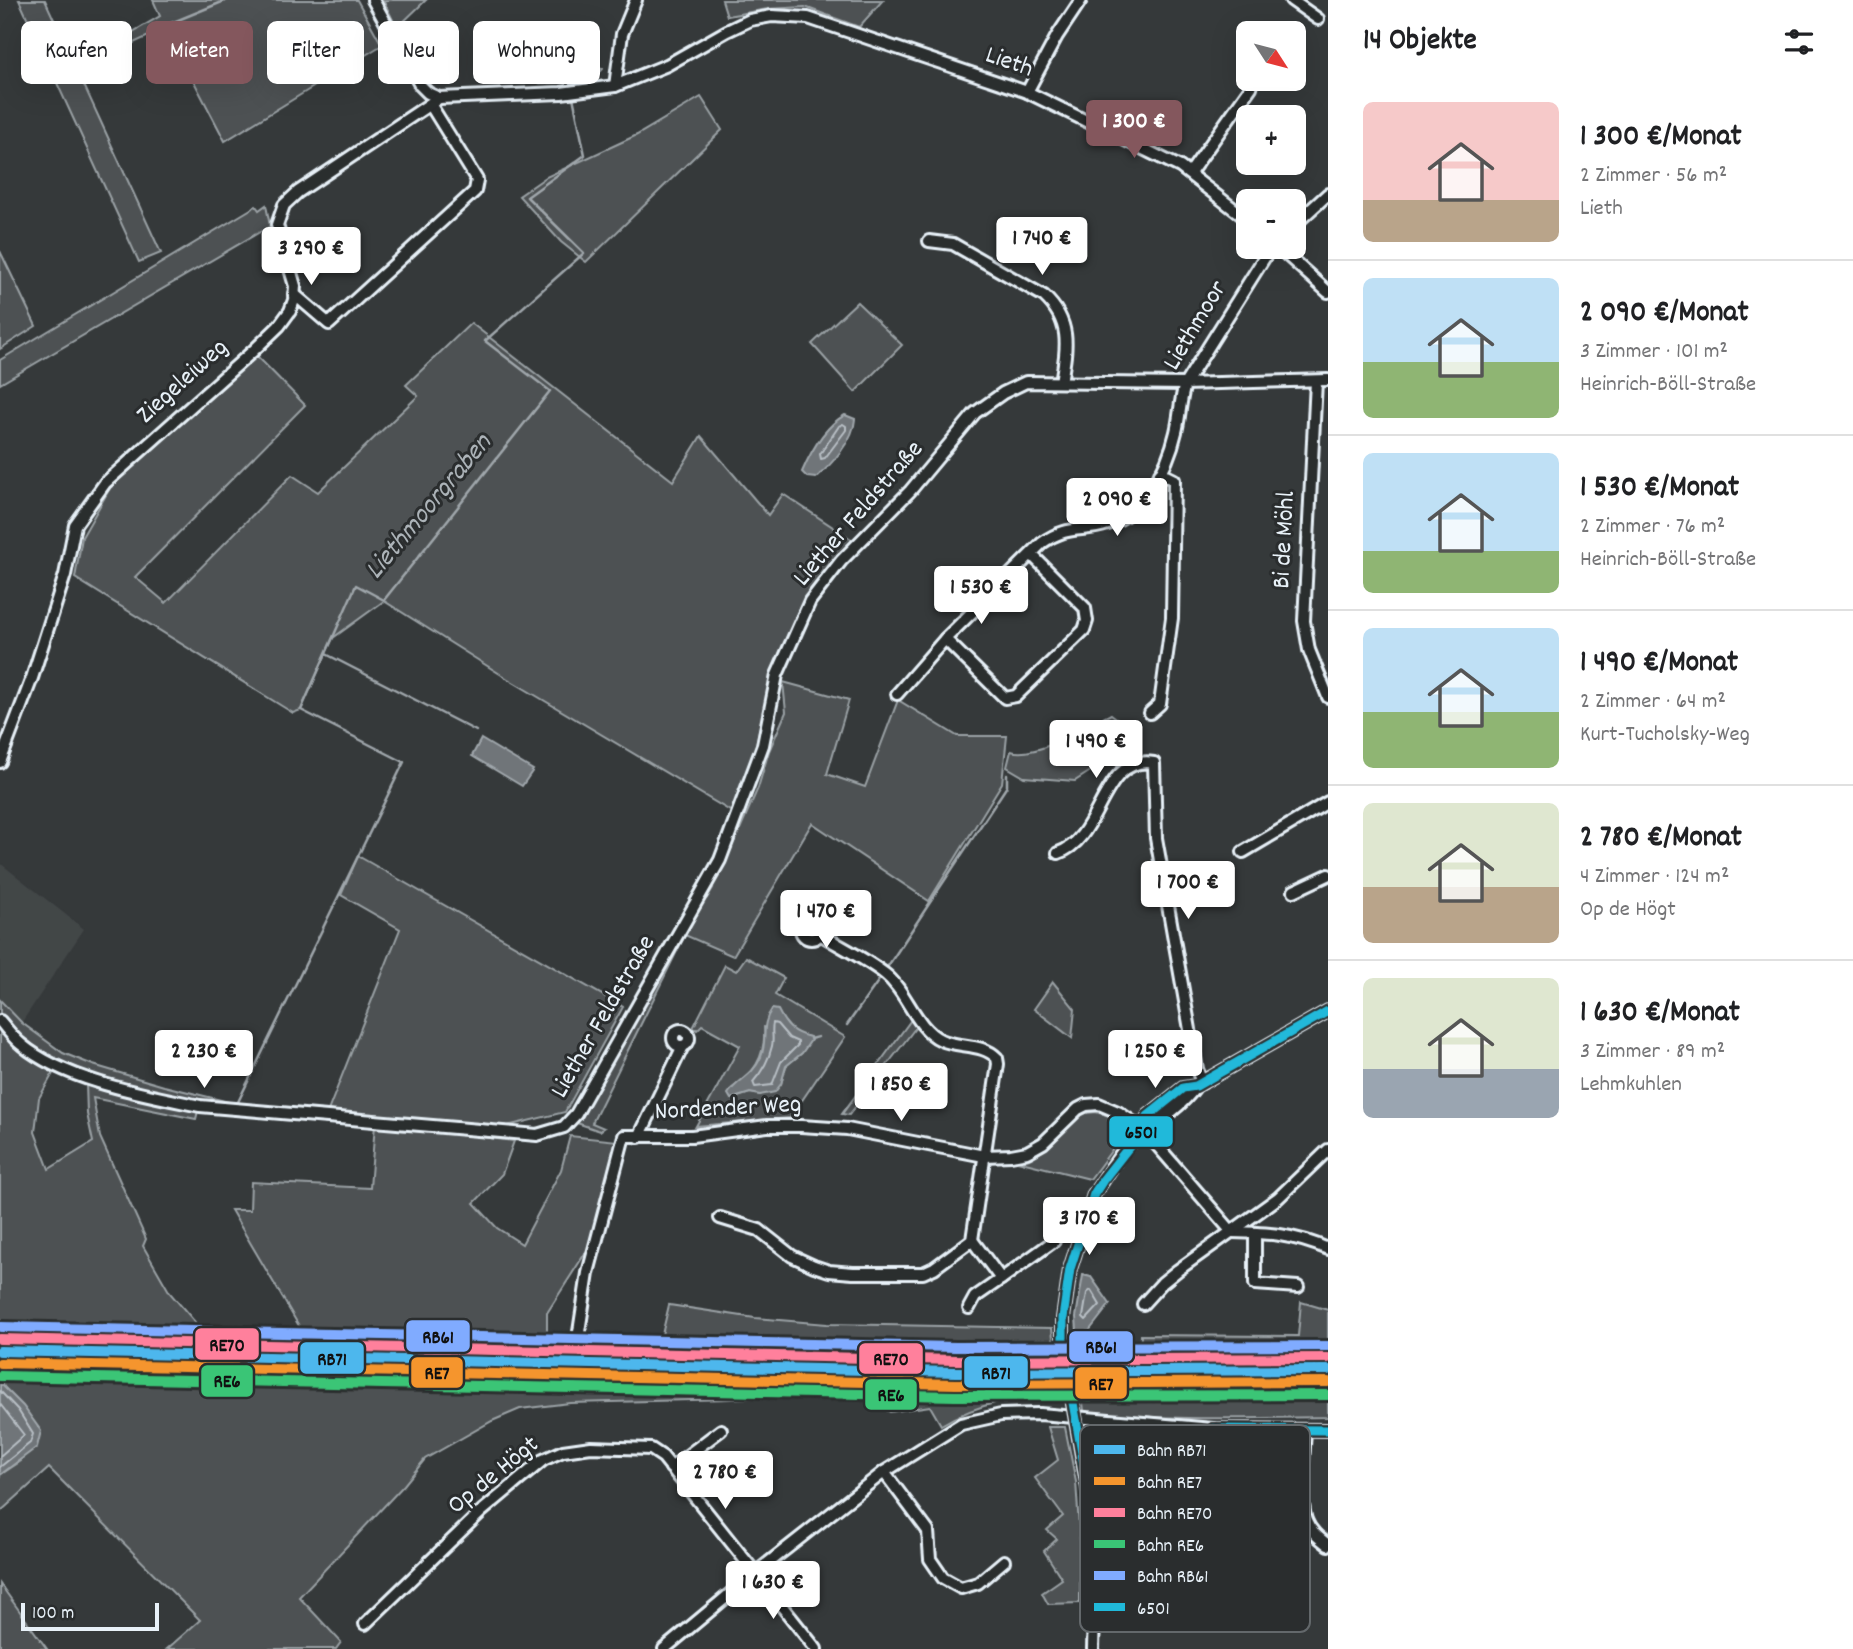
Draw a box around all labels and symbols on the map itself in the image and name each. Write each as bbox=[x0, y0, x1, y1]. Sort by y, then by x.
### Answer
north arrow bbox=[1236, 21, 1306, 91]
street label: Lieth bbox=[980, 38, 1038, 88]
pin: 1 300 € bbox=[1069, 100, 1199, 160]
pin: 1 740 € bbox=[977, 218, 1107, 277]
pin: 3 290 € bbox=[246, 228, 376, 287]
street label: Liethmoor bbox=[1155, 274, 1238, 378]
street label: Ziegeleiweg bbox=[129, 331, 237, 433]
water label: Liethmoorgraben bbox=[357, 425, 504, 590]
street label: Liether Feldstraße bbox=[785, 433, 933, 595]
pin: 2 090 € bbox=[1052, 478, 1182, 538]
street label: Bi de Möhl bbox=[1264, 490, 1306, 590]
pin: 1 530 € bbox=[916, 566, 1046, 626]
pin: 1 490 € bbox=[1031, 720, 1161, 780]
pin: 1 700 € bbox=[1123, 862, 1253, 921]
pin: 1 470 € bbox=[761, 890, 891, 950]
street label: Liether Feldstraße bbox=[542, 929, 666, 1105]
pin: 2 230 € bbox=[139, 1030, 269, 1090]
pin: 1 250 € bbox=[1090, 1030, 1220, 1090]
pin: 1 850 € bbox=[836, 1064, 966, 1123]
street label: Nordender Weg bbox=[654, 1087, 802, 1131]
line badge: 6501 bbox=[1108, 1115, 1174, 1148]
text: 6501 bbox=[1125, 1121, 1157, 1148]
pin: 3 170 € bbox=[1024, 1198, 1154, 1257]
line badge: RB61 bbox=[405, 1319, 471, 1353]
text: RB61 bbox=[422, 1326, 454, 1353]
line badge: RE70 bbox=[194, 1327, 260, 1361]
line badge: RB61 bbox=[1068, 1330, 1134, 1363]
text: RE70 bbox=[209, 1334, 245, 1361]
text: RB61 bbox=[1085, 1336, 1117, 1363]
line badge: RB71 bbox=[299, 1341, 365, 1375]
line badge: RE70 bbox=[858, 1342, 924, 1375]
text: RB71 bbox=[317, 1348, 347, 1375]
text: RE70 bbox=[873, 1348, 909, 1375]
line badge: RB71 bbox=[963, 1355, 1029, 1389]
line badge: RE7 bbox=[410, 1356, 464, 1389]
text: RE7 bbox=[424, 1362, 450, 1389]
text: RB71 bbox=[981, 1362, 1011, 1389]
line badge: RE6 bbox=[200, 1364, 254, 1398]
line badge: RE7 bbox=[1074, 1366, 1128, 1400]
text: RE6 bbox=[213, 1370, 241, 1397]
text: RE7 bbox=[1088, 1373, 1114, 1400]
line badge: RE6 bbox=[864, 1378, 918, 1411]
text: RE6 bbox=[877, 1384, 905, 1411]
legend bbox=[1080, 1425, 1310, 1632]
street label: Op de Högt bbox=[440, 1427, 548, 1524]
text: Bahn RB71 bbox=[1137, 1439, 1206, 1466]
pin: 2 780 € bbox=[660, 1452, 790, 1511]
text: Bahn RE7 bbox=[1137, 1471, 1202, 1498]
text: Bahn RE70 bbox=[1137, 1502, 1212, 1529]
text: Bahn RE6 bbox=[1137, 1534, 1204, 1561]
pin: 1 630 € bbox=[708, 1562, 838, 1621]
text: Bahn RB61 bbox=[1137, 1565, 1208, 1592]
text: 6501 bbox=[1137, 1597, 1170, 1624]
scale bar bbox=[21, 1600, 159, 1632]

